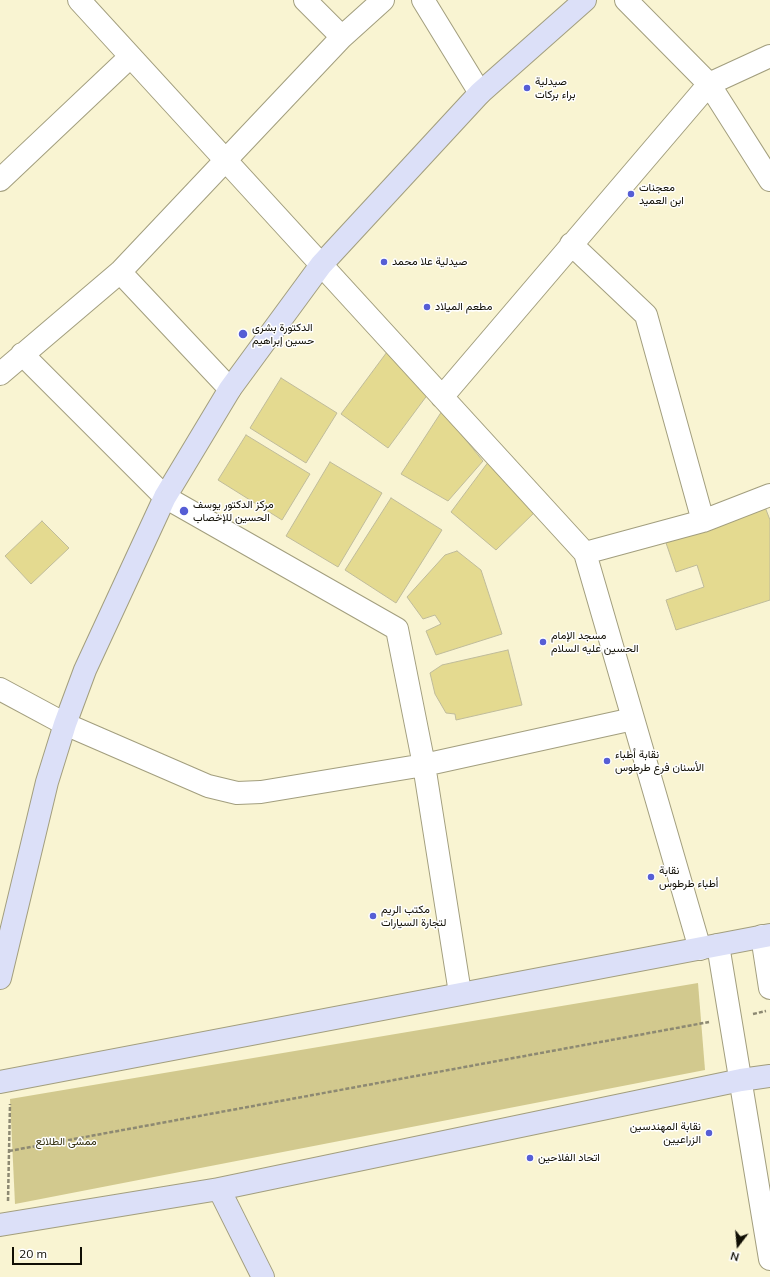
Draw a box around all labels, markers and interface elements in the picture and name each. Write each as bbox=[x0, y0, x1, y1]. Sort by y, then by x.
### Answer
place label: صيدلية براء بركات bbox=[535, 75, 575, 101]
marker: صيدلية براء بركات bbox=[522, 83, 532, 93]
place label: معجنات ابن العميد bbox=[639, 181, 684, 207]
marker: معجنات ابن العميد bbox=[626, 189, 636, 199]
place label: صيدلية علا محمد bbox=[392, 255, 468, 269]
marker: صيدلية علا محمد bbox=[379, 257, 389, 267]
place label: مطعم الميلاد bbox=[435, 300, 492, 314]
marker: مطعم الميلاد bbox=[422, 302, 432, 312]
place label: الدكتورة بشرى حسين إبراهيم bbox=[252, 321, 314, 347]
marker: الدكتورة بشرى حسين إبراهيم bbox=[237, 328, 249, 340]
place label: مركز الدكتور يوسف الحسين للإخصاب bbox=[193, 498, 274, 524]
marker: مركز الدكتور يوسف الحسين للإخصاب bbox=[178, 505, 190, 517]
place label: مسجد الإمام الحسين عليه السلام bbox=[551, 629, 639, 655]
marker: مسجد الإمام الحسين عليه السلام bbox=[538, 637, 548, 647]
place label: نقابة أطباء الأسنان فرع طرطوس bbox=[615, 748, 704, 774]
marker: نقابة أطباء الأسنان فرع طرطوس bbox=[602, 756, 612, 766]
place label: نقابة أطباء طرطوس bbox=[659, 864, 718, 890]
marker: نقابة أطباء طرطوس bbox=[646, 872, 656, 882]
place label: مكتب الريم لتجارة السيارات bbox=[381, 903, 446, 929]
marker: مكتب الريم لتجارة السيارات bbox=[368, 911, 378, 921]
place label: نقابة المهندسين الزراعيين bbox=[630, 1120, 701, 1146]
marker: نقابة المهندسين الزراعيين bbox=[704, 1128, 714, 1138]
park label: ممشى الطلائع bbox=[35, 1135, 97, 1149]
place label: اتحاد الفلاحين bbox=[538, 1151, 600, 1165]
marker: اتحاد الفلاحين bbox=[525, 1153, 535, 1163]
north arrow bbox=[718, 1225, 758, 1265]
scale bar bbox=[14, 1239, 84, 1265]
text: 20 m bbox=[19, 1246, 47, 1261]
text: N bbox=[729, 1249, 741, 1264]

